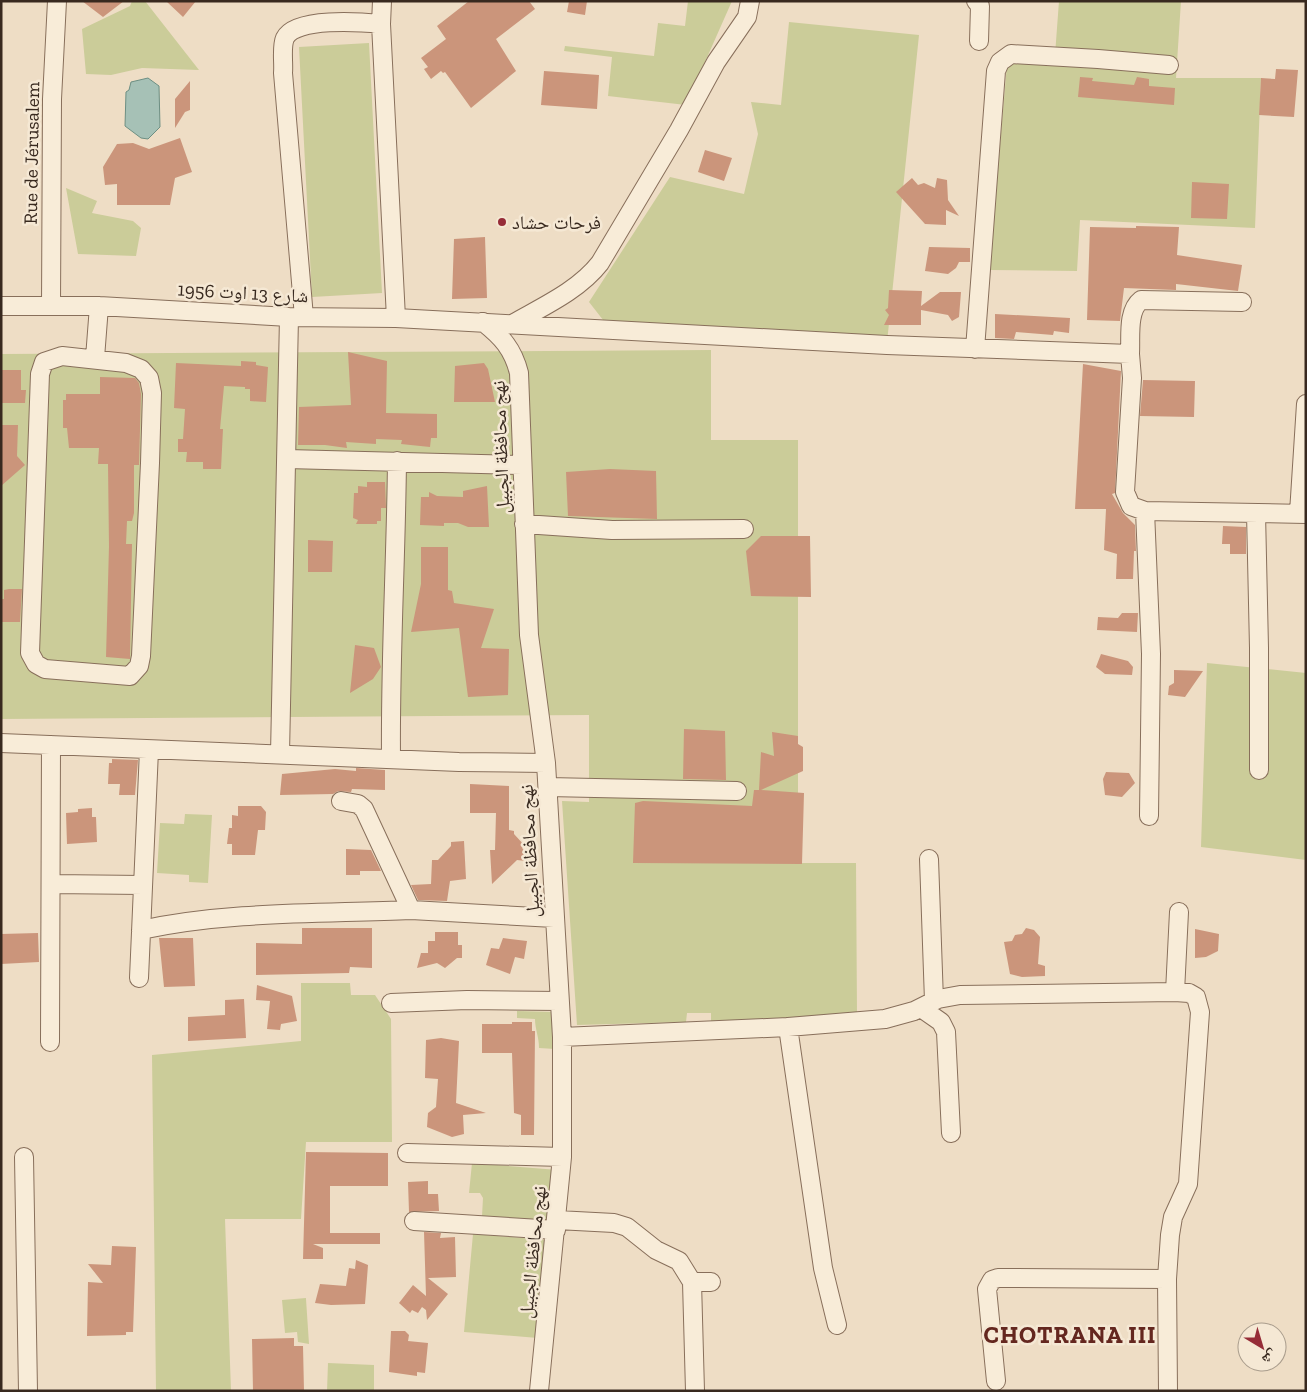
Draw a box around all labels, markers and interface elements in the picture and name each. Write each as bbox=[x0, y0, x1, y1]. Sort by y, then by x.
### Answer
street label: Rue de Jérusalem bbox=[19, 81, 44, 224]
place label: فرحات حشاد bbox=[512, 211, 601, 234]
marker: فرحات حشاد bbox=[496, 216, 508, 228]
street label: شارع 13 اوت 1956 bbox=[177, 278, 309, 307]
street label: نهج محافظة الجبيل bbox=[487, 380, 515, 514]
street label: نهج محافظة الجبيل bbox=[515, 784, 545, 918]
street label: نهج محافظة الجبيل bbox=[514, 1185, 552, 1320]
district label: CHOTRANA III bbox=[983, 1320, 1157, 1349]
north arrow bbox=[1237, 1322, 1287, 1372]
text: ش bbox=[1258, 1346, 1281, 1368]

